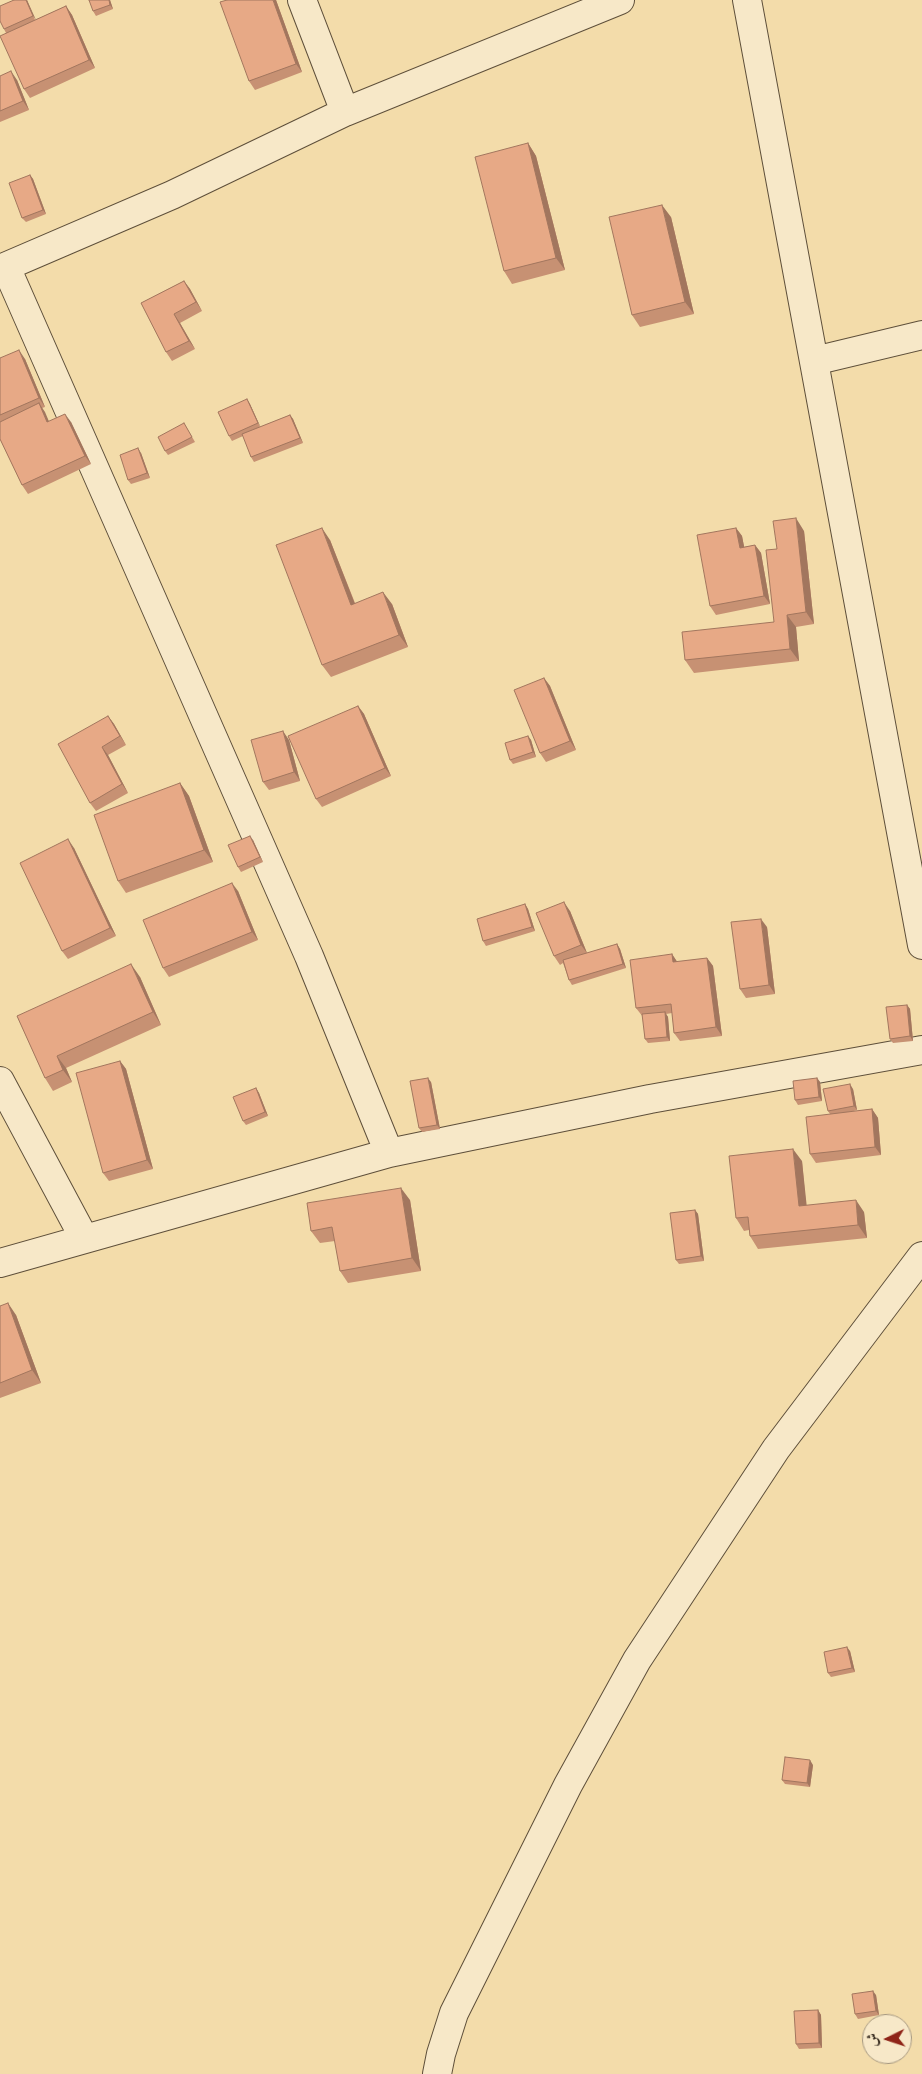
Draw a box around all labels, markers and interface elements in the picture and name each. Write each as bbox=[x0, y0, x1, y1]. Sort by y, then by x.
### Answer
north arrow bbox=[862, 2014, 912, 2064]
text: ش bbox=[864, 2032, 881, 2048]

